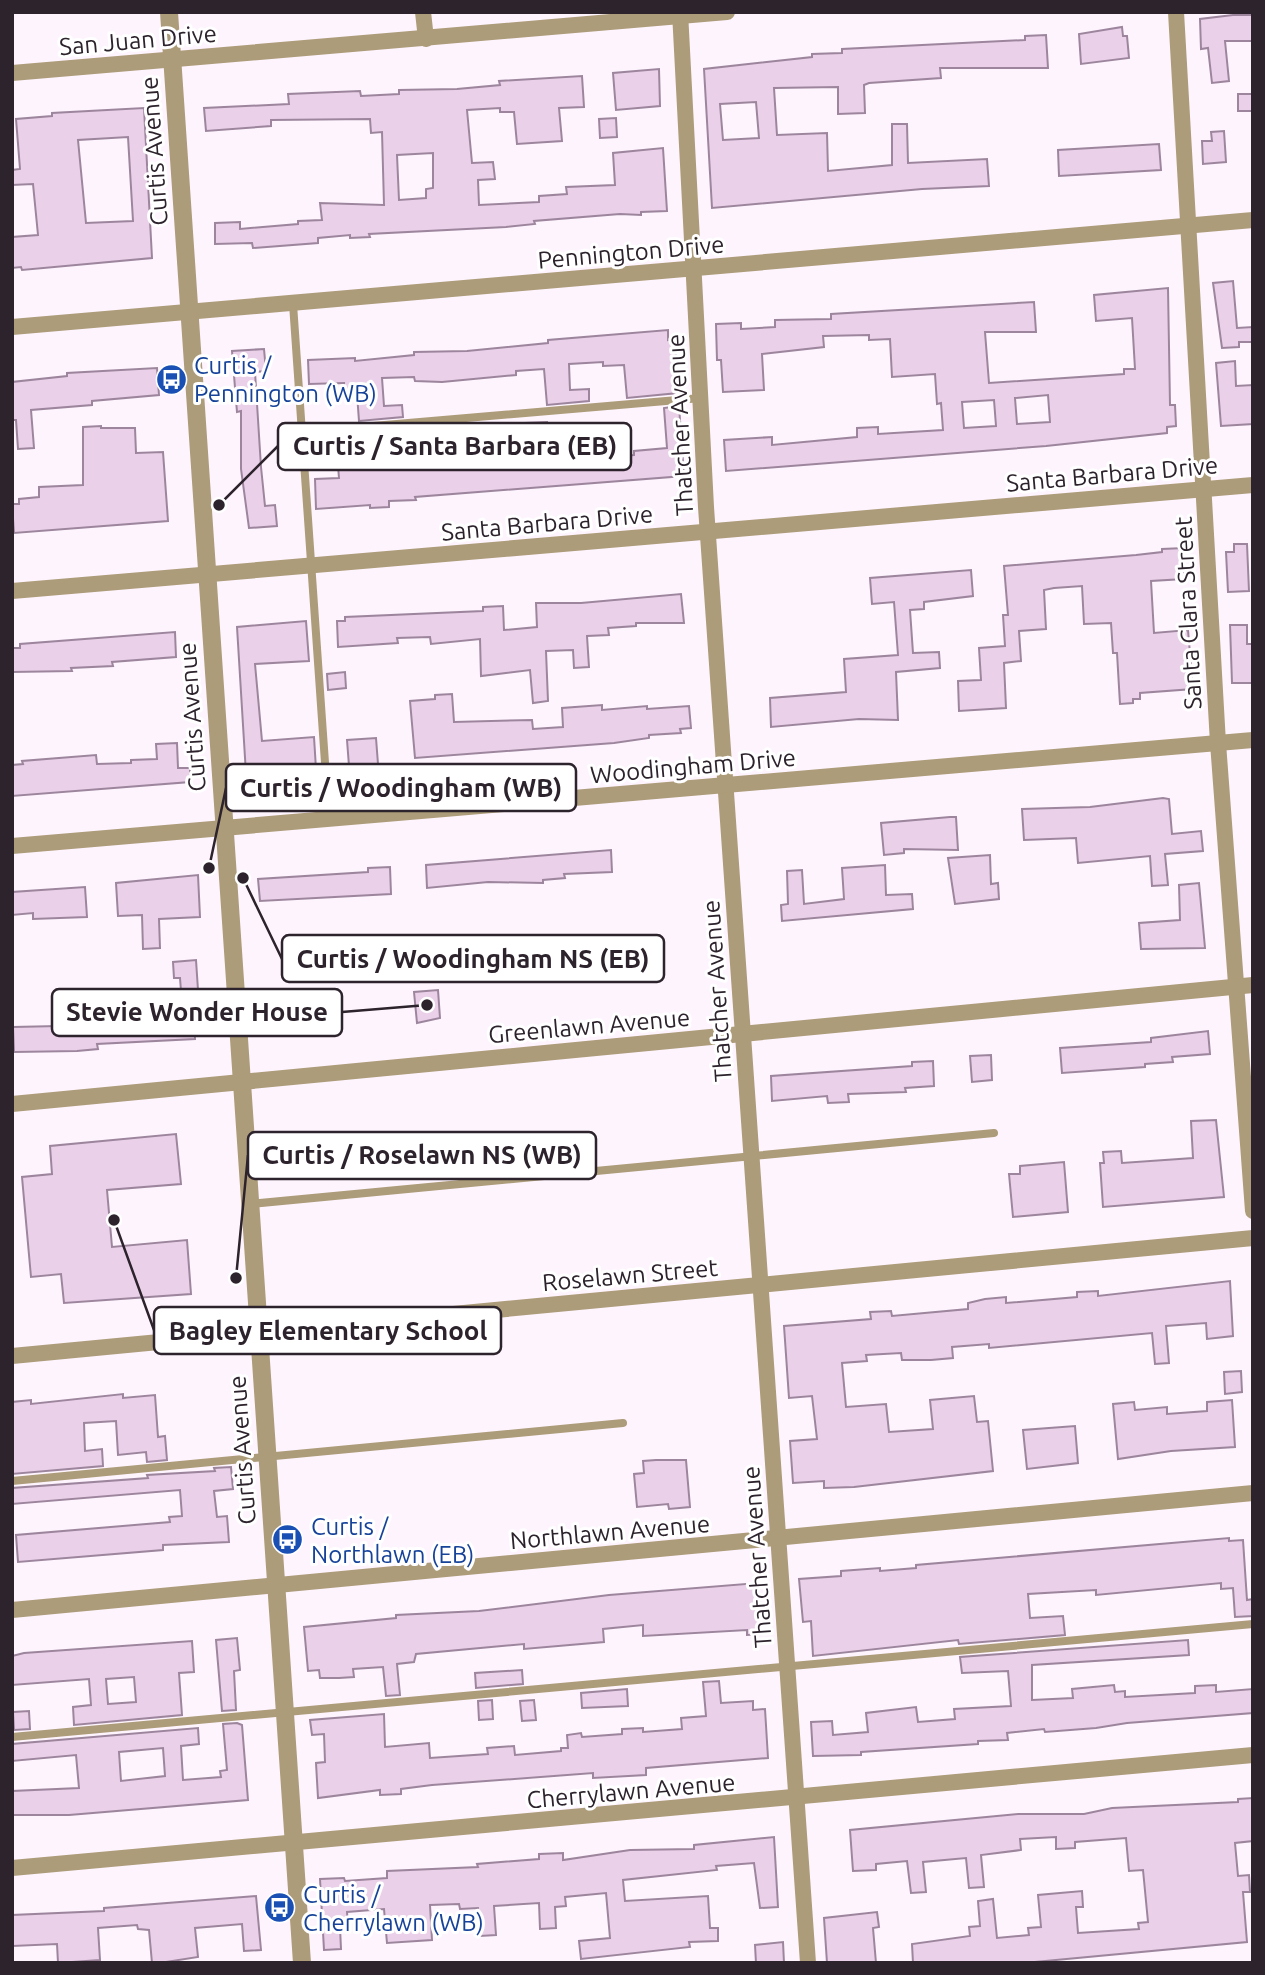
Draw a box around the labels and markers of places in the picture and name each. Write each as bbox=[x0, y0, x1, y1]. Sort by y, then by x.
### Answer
place label: Curtis / Pennington (WB) bbox=[194, 352, 377, 407]
bus stop icon: Curtis / Pennington (WB) bbox=[154, 362, 188, 396]
callout: Curtis / Santa Barbara (EB) bbox=[278, 423, 631, 470]
callout: Curtis / Woodingham (WB) bbox=[226, 764, 576, 811]
callout: Curtis / Woodingham NS (EB) bbox=[282, 935, 664, 982]
callout: Stevie Wonder House bbox=[52, 989, 342, 1036]
callout: Curtis / Roselawn NS (WB) bbox=[248, 1132, 596, 1179]
callout: Bagley Elementary School bbox=[154, 1307, 501, 1354]
place label: Curtis / Northlawn (EB) bbox=[311, 1513, 474, 1568]
bus stop icon: Curtis / Northlawn (EB) bbox=[271, 1523, 305, 1557]
place label: Curtis / Cherrylawn (WB) bbox=[303, 1881, 484, 1936]
bus stop icon: Curtis / Cherrylawn (WB) bbox=[263, 1891, 297, 1925]

